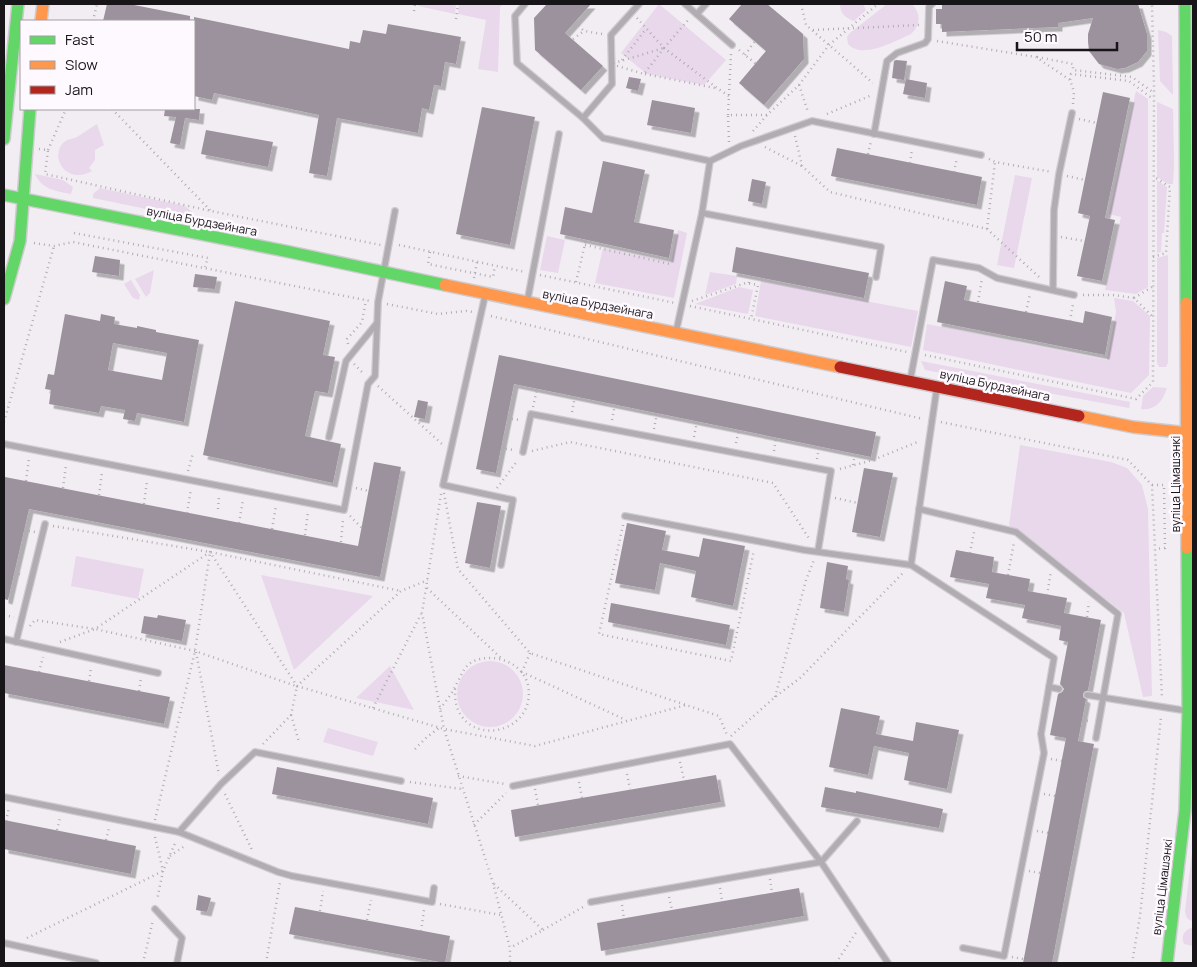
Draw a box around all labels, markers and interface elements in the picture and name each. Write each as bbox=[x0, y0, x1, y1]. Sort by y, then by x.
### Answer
legend bbox=[20, 20, 195, 110]
scale bar bbox=[1017, 20, 1117, 52]
text: 50 m bbox=[1024, 26, 1058, 47]
text: Fast bbox=[65, 29, 94, 50]
text: Slow bbox=[65, 54, 98, 75]
text: Jam bbox=[65, 79, 93, 100]
street label: вуліца Бурдзейнага bbox=[145, 202, 259, 240]
street label: вуліца Бурдзейнага bbox=[541, 285, 655, 323]
street label: вуліца Бурдзейнага bbox=[938, 365, 1052, 405]
street label: вуліца Цімашэнкі bbox=[1167, 436, 1184, 532]
street label: вуліца Цімашэнкі bbox=[1148, 838, 1176, 936]

